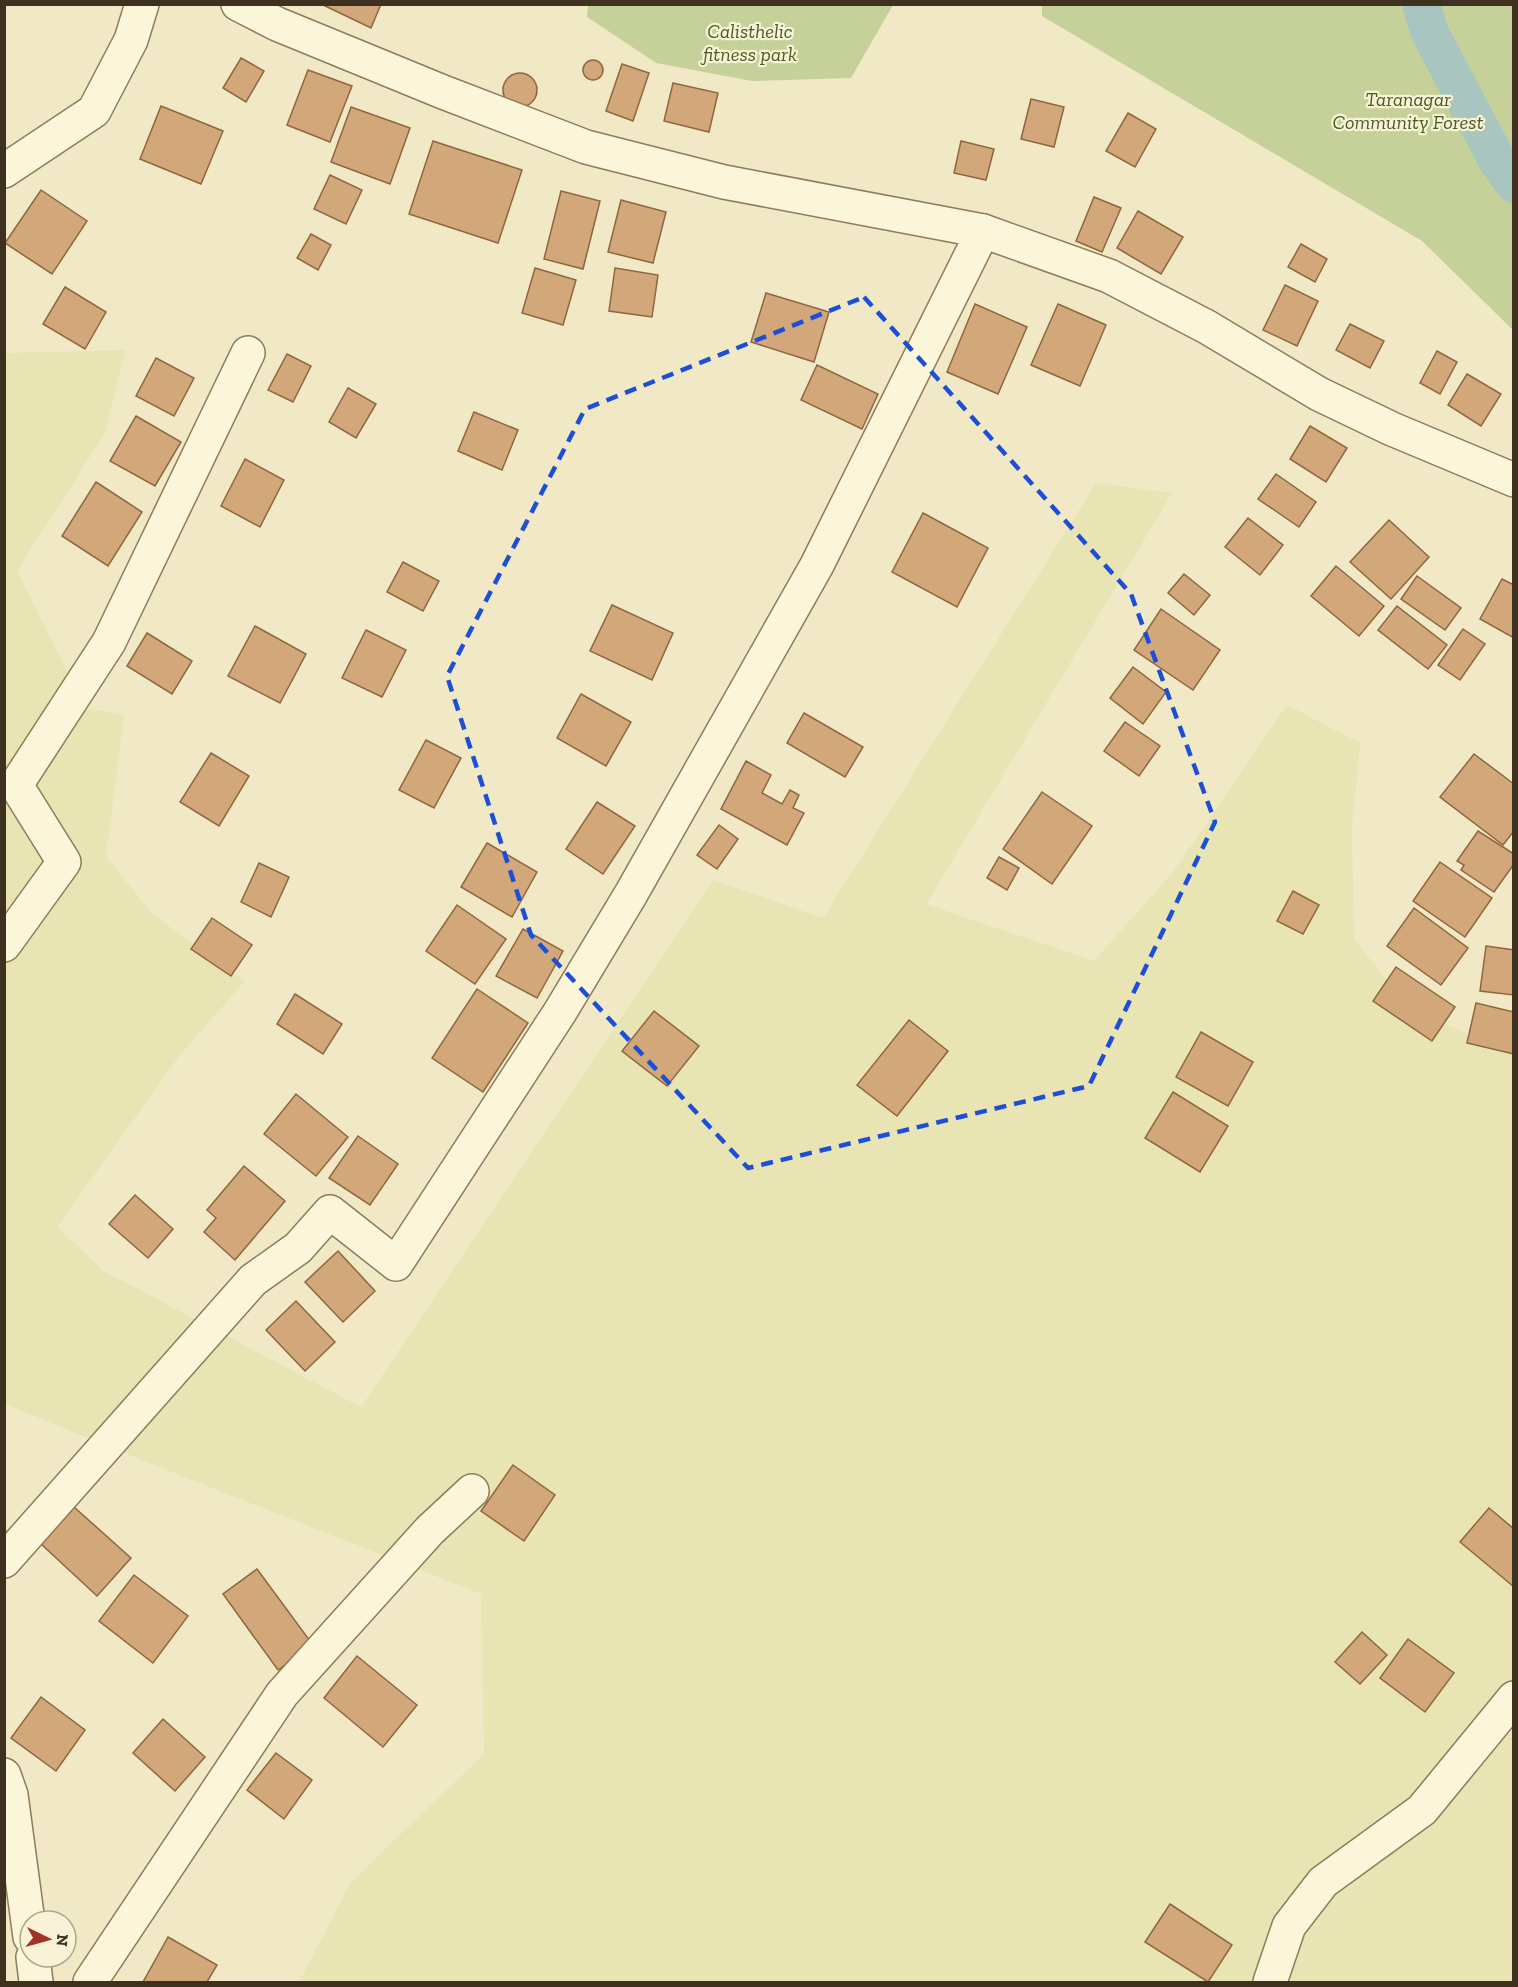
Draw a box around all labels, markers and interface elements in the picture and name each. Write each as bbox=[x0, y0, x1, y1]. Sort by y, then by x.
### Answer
park label: Calisthelic fitness park bbox=[700, 19, 797, 66]
park label: Taranagar Community Forest bbox=[1332, 87, 1484, 134]
north arrow bbox=[18, 1909, 78, 1969]
text: N bbox=[52, 1933, 72, 1947]

